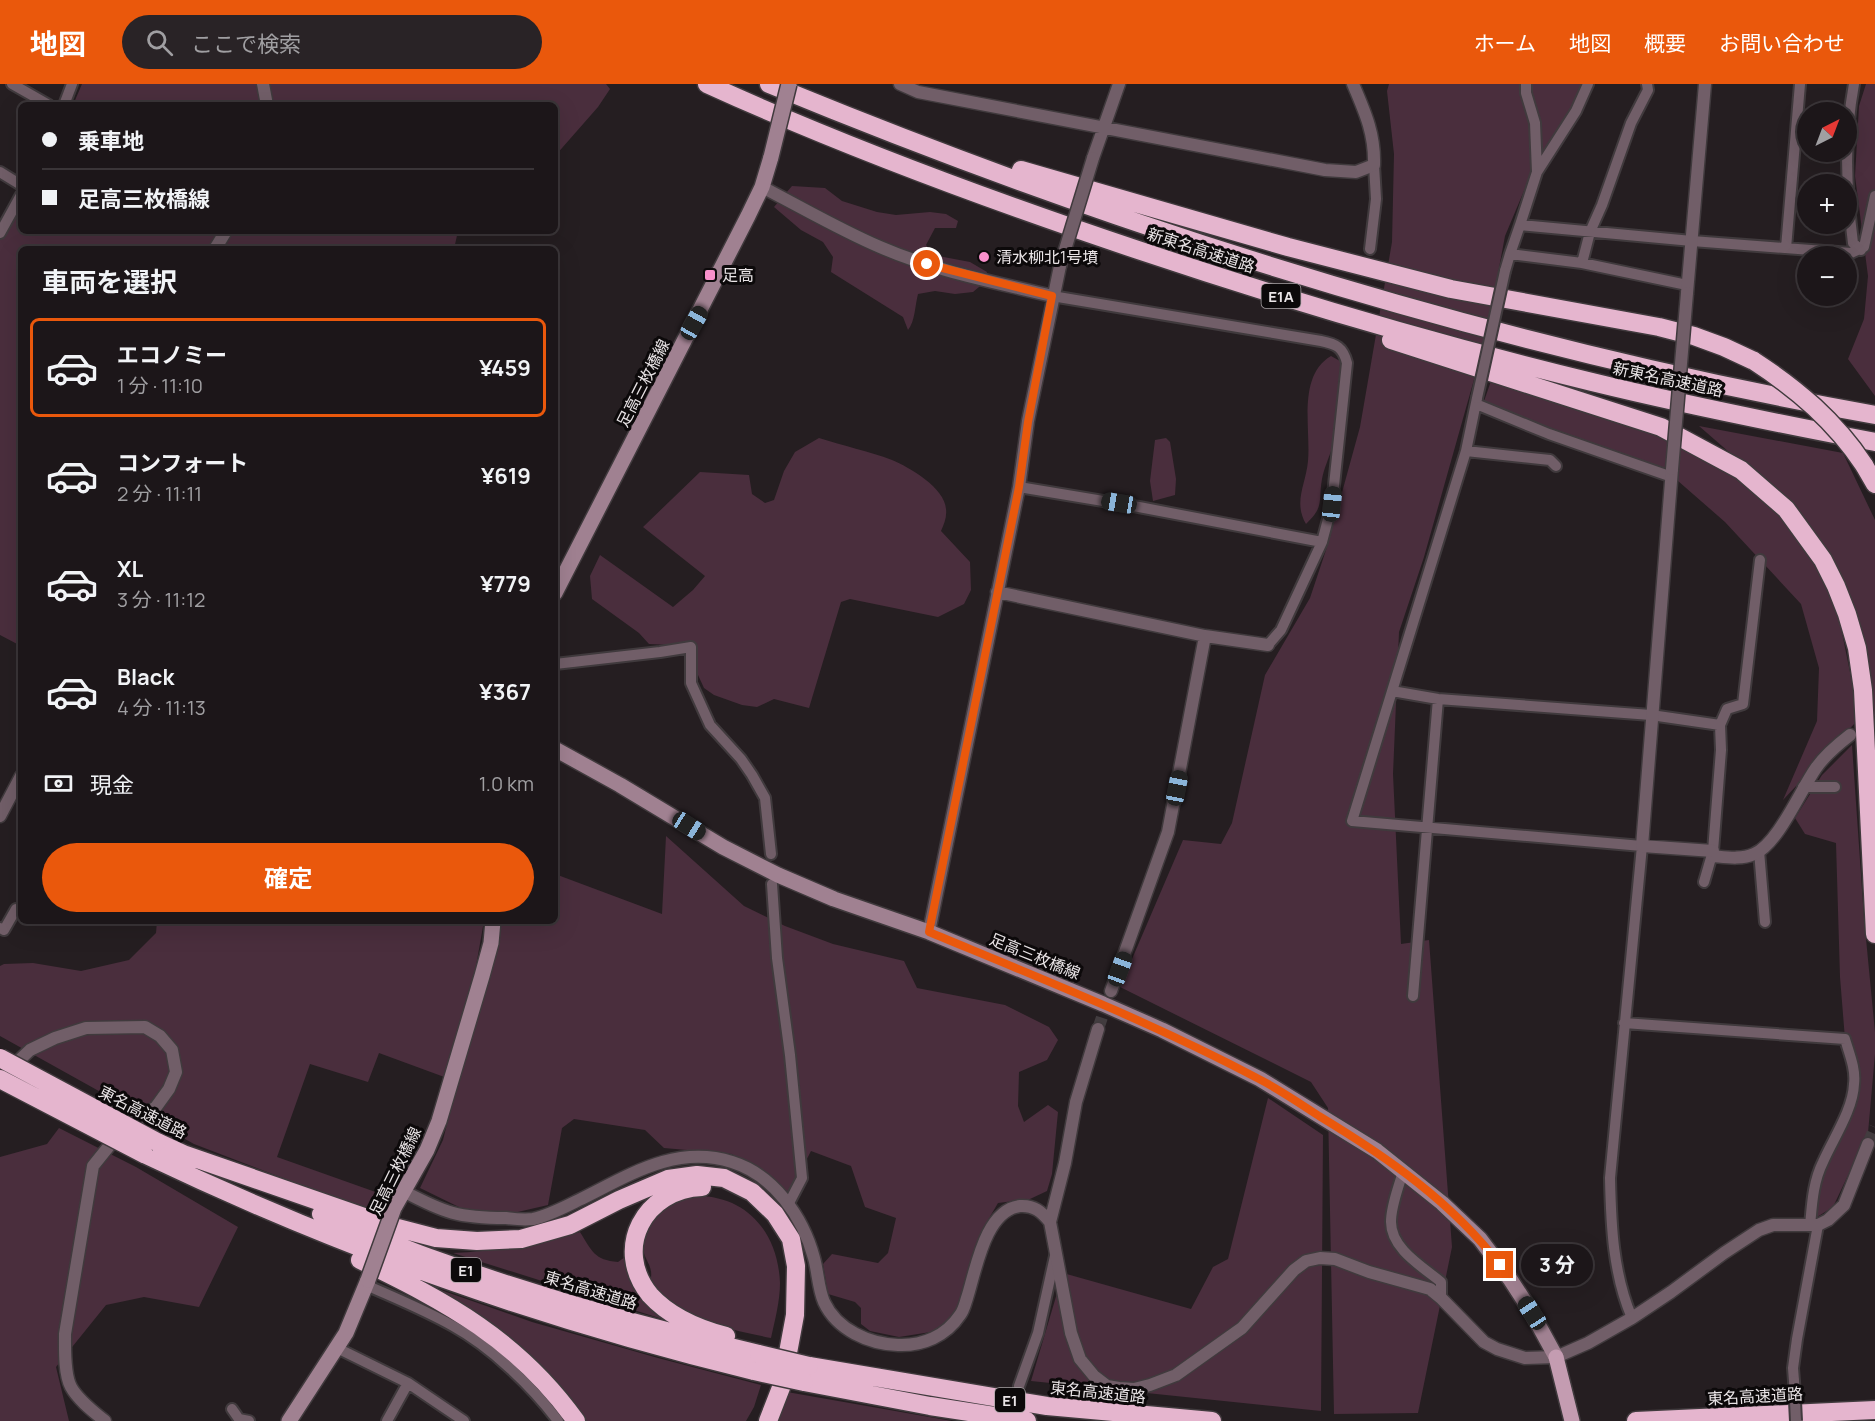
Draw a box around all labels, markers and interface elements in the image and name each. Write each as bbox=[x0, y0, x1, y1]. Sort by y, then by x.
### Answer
search box bbox=[122, 15, 542, 69]
text: 地図 bbox=[30, 24, 86, 62]
icon: search bbox=[143, 26, 176, 59]
text: ここで検索 bbox=[191, 29, 301, 59]
text: ホーム bbox=[1474, 29, 1536, 57]
text: 地図 bbox=[1569, 29, 1611, 57]
text: 概要 bbox=[1644, 29, 1686, 57]
text: お問い合わせ bbox=[1719, 29, 1845, 57]
north arrow bbox=[1797, 102, 1857, 162]
map controls bbox=[1797, 102, 1857, 306]
text: 乗車地 bbox=[78, 126, 144, 156]
button: + bbox=[1797, 174, 1857, 234]
text: 足高三枚橋線 bbox=[78, 184, 210, 214]
street label: 新東名高速道路 bbox=[1144, 222, 1258, 278]
place label: 清水柳北1号墳 bbox=[996, 246, 1098, 268]
button: − bbox=[1797, 246, 1857, 306]
route start bbox=[913, 250, 940, 277]
marker: 清水柳北1号墳 bbox=[977, 250, 991, 264]
text: 車両を選択 bbox=[42, 263, 177, 300]
place label: 足高 bbox=[722, 264, 754, 286]
marker: 足高 bbox=[703, 268, 717, 282]
road number: E1A bbox=[1262, 284, 1300, 308]
car bbox=[677, 303, 711, 343]
street label: 足高三枚橋線 bbox=[611, 335, 675, 431]
text: エコノミー bbox=[117, 340, 227, 370]
icon: car bbox=[45, 341, 99, 395]
text: ¥459 bbox=[479, 353, 531, 383]
street label: 新東名高速道路 bbox=[1611, 357, 1725, 401]
text: 1 分 · 11:10 bbox=[117, 372, 203, 399]
text: コンフォート bbox=[117, 448, 248, 478]
icon: car bbox=[45, 449, 99, 503]
text: ¥619 bbox=[481, 461, 531, 491]
text: 2 分 · 11:11 bbox=[117, 480, 202, 507]
car bbox=[1321, 485, 1343, 523]
car bbox=[1100, 491, 1138, 515]
text: XL bbox=[117, 554, 143, 584]
icon: car bbox=[45, 557, 99, 611]
text: ¥779 bbox=[480, 569, 531, 599]
text: 3 分 · 11:12 bbox=[117, 586, 205, 613]
text: Black bbox=[117, 662, 174, 692]
icon: car bbox=[45, 665, 99, 719]
text: ¥367 bbox=[479, 677, 531, 707]
text: 4 分 · 11:13 bbox=[117, 694, 206, 721]
icon: cash bbox=[42, 767, 75, 800]
car bbox=[1165, 769, 1189, 807]
text: 現金 bbox=[90, 770, 134, 800]
text: 1.0 km bbox=[479, 770, 534, 797]
car bbox=[669, 809, 709, 843]
button: 確定 bbox=[42, 843, 534, 912]
street label: 足高三枚橋線 bbox=[986, 928, 1084, 984]
car bbox=[1105, 949, 1135, 989]
street label: 東名高速道路 bbox=[95, 1080, 191, 1144]
street label: 足高三枚橋線 bbox=[364, 1123, 426, 1219]
callout: 3 分 bbox=[1521, 1244, 1593, 1286]
route end bbox=[1486, 1251, 1513, 1278]
text: 3 分 bbox=[1539, 1251, 1575, 1278]
road number: E1 bbox=[451, 1258, 481, 1282]
street label: 東名高速道路 bbox=[542, 1265, 640, 1315]
car bbox=[1515, 1293, 1549, 1333]
street label: 東名高速道路 bbox=[1049, 1376, 1147, 1408]
street label: 東名高速道路 bbox=[1706, 1383, 1804, 1409]
road number: E1 bbox=[995, 1388, 1025, 1412]

